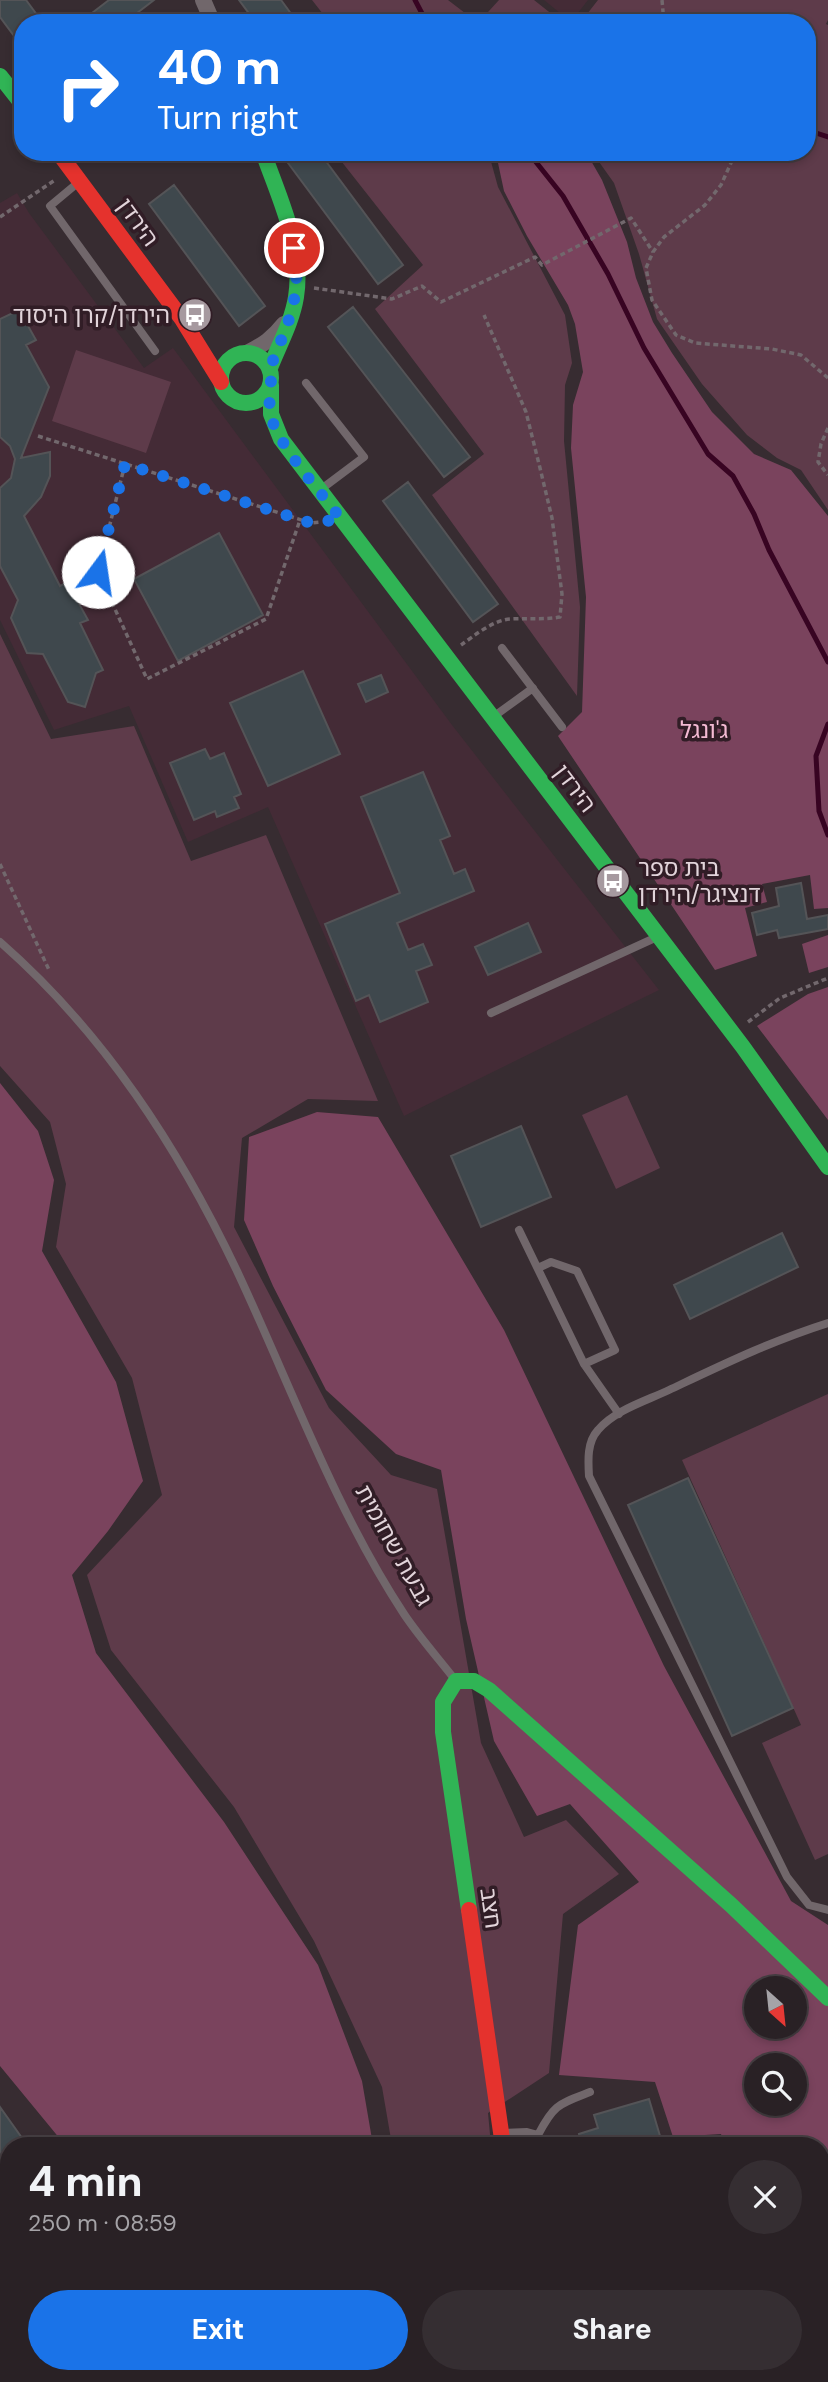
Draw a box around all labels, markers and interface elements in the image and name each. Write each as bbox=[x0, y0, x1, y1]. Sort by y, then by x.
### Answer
text: 40 m bbox=[157, 35, 281, 99]
icon: right bbox=[42, 42, 133, 133]
text: Turn right bbox=[157, 97, 299, 139]
street label: הירדן bbox=[110, 192, 166, 252]
pin bbox=[264, 218, 324, 278]
icon: arrive bbox=[275, 229, 313, 267]
bus stop icon: הירדן/קרן היסוד bbox=[176, 296, 214, 334]
place label: הירדן/קרן היסוד bbox=[13, 300, 170, 330]
position arrow bbox=[61, 535, 135, 609]
park label: ג'ונגל bbox=[680, 715, 728, 745]
street label: הירדן bbox=[547, 758, 603, 818]
place label: בית ספר דנציגר/הירדן bbox=[638, 853, 761, 909]
bus stop icon: בית ספר דנציגר/הירדן bbox=[594, 862, 632, 900]
street label: גבעת שחומית bbox=[349, 1479, 440, 1611]
street label: חצב bbox=[473, 1886, 509, 1930]
north arrow bbox=[744, 1976, 807, 2039]
map controls bbox=[744, 1976, 807, 2116]
button: search bbox=[744, 2053, 807, 2116]
text: 4 min bbox=[28, 2154, 143, 2209]
button: close bbox=[728, 2160, 802, 2234]
text: 250 m · 08:59 bbox=[28, 2208, 177, 2238]
button: Exit bbox=[28, 2290, 408, 2370]
button: Share bbox=[422, 2290, 802, 2370]

